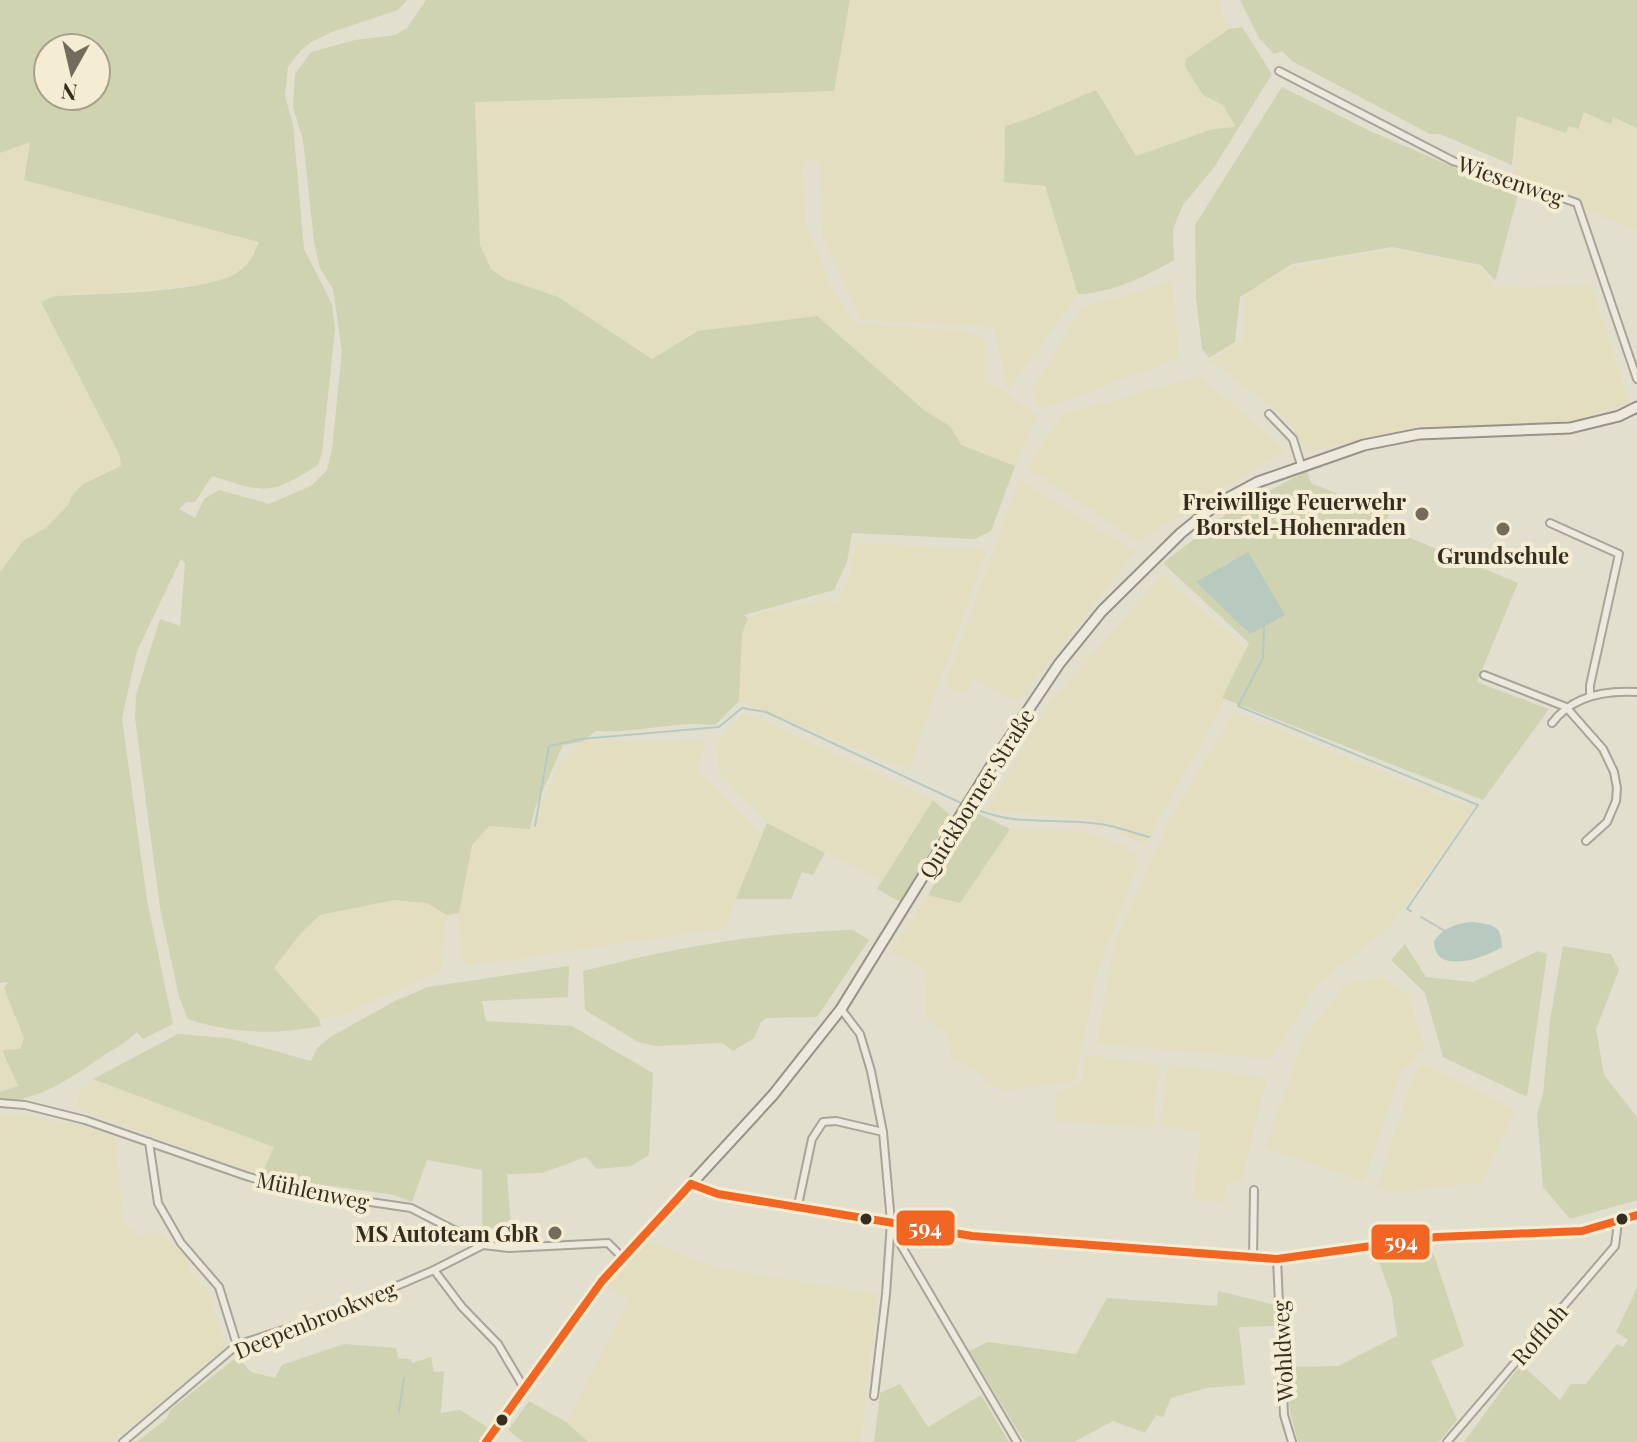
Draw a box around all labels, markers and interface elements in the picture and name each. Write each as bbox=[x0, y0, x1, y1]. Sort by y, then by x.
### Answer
north arrow bbox=[32, 32, 112, 112]
text: N bbox=[59, 77, 79, 109]
street label: Wiesenweg bbox=[1453, 148, 1568, 212]
place label: Freiwillige Feuerwehr Borstel-Hohenraden bbox=[1182, 486, 1407, 541]
marker: Freiwillige Feuerwehr Borstel-Hohenraden bbox=[1413, 505, 1431, 523]
marker: Grundschule bbox=[1494, 520, 1512, 538]
place label: Grundschule bbox=[1437, 540, 1569, 570]
street label: Quickborner Straße bbox=[912, 702, 1040, 884]
street label: Mühlenweg bbox=[254, 1163, 372, 1217]
line badge: 594 bbox=[895, 1209, 956, 1247]
unlabelled marker bbox=[858, 1211, 874, 1227]
unlabelled marker bbox=[1614, 1211, 1630, 1227]
text: 594 bbox=[908, 1212, 942, 1242]
place label: MS Autoteam GbR bbox=[355, 1218, 540, 1248]
line badge: 594 bbox=[1370, 1223, 1431, 1261]
marker: MS Autoteam GbR bbox=[546, 1224, 564, 1242]
text: 594 bbox=[1384, 1226, 1418, 1256]
street label: Deepenbrookweg bbox=[229, 1273, 401, 1365]
street label: Roffloh bbox=[1504, 1297, 1574, 1371]
street label: Wohldweg bbox=[1264, 1299, 1300, 1403]
unlabelled marker bbox=[494, 1412, 510, 1428]

